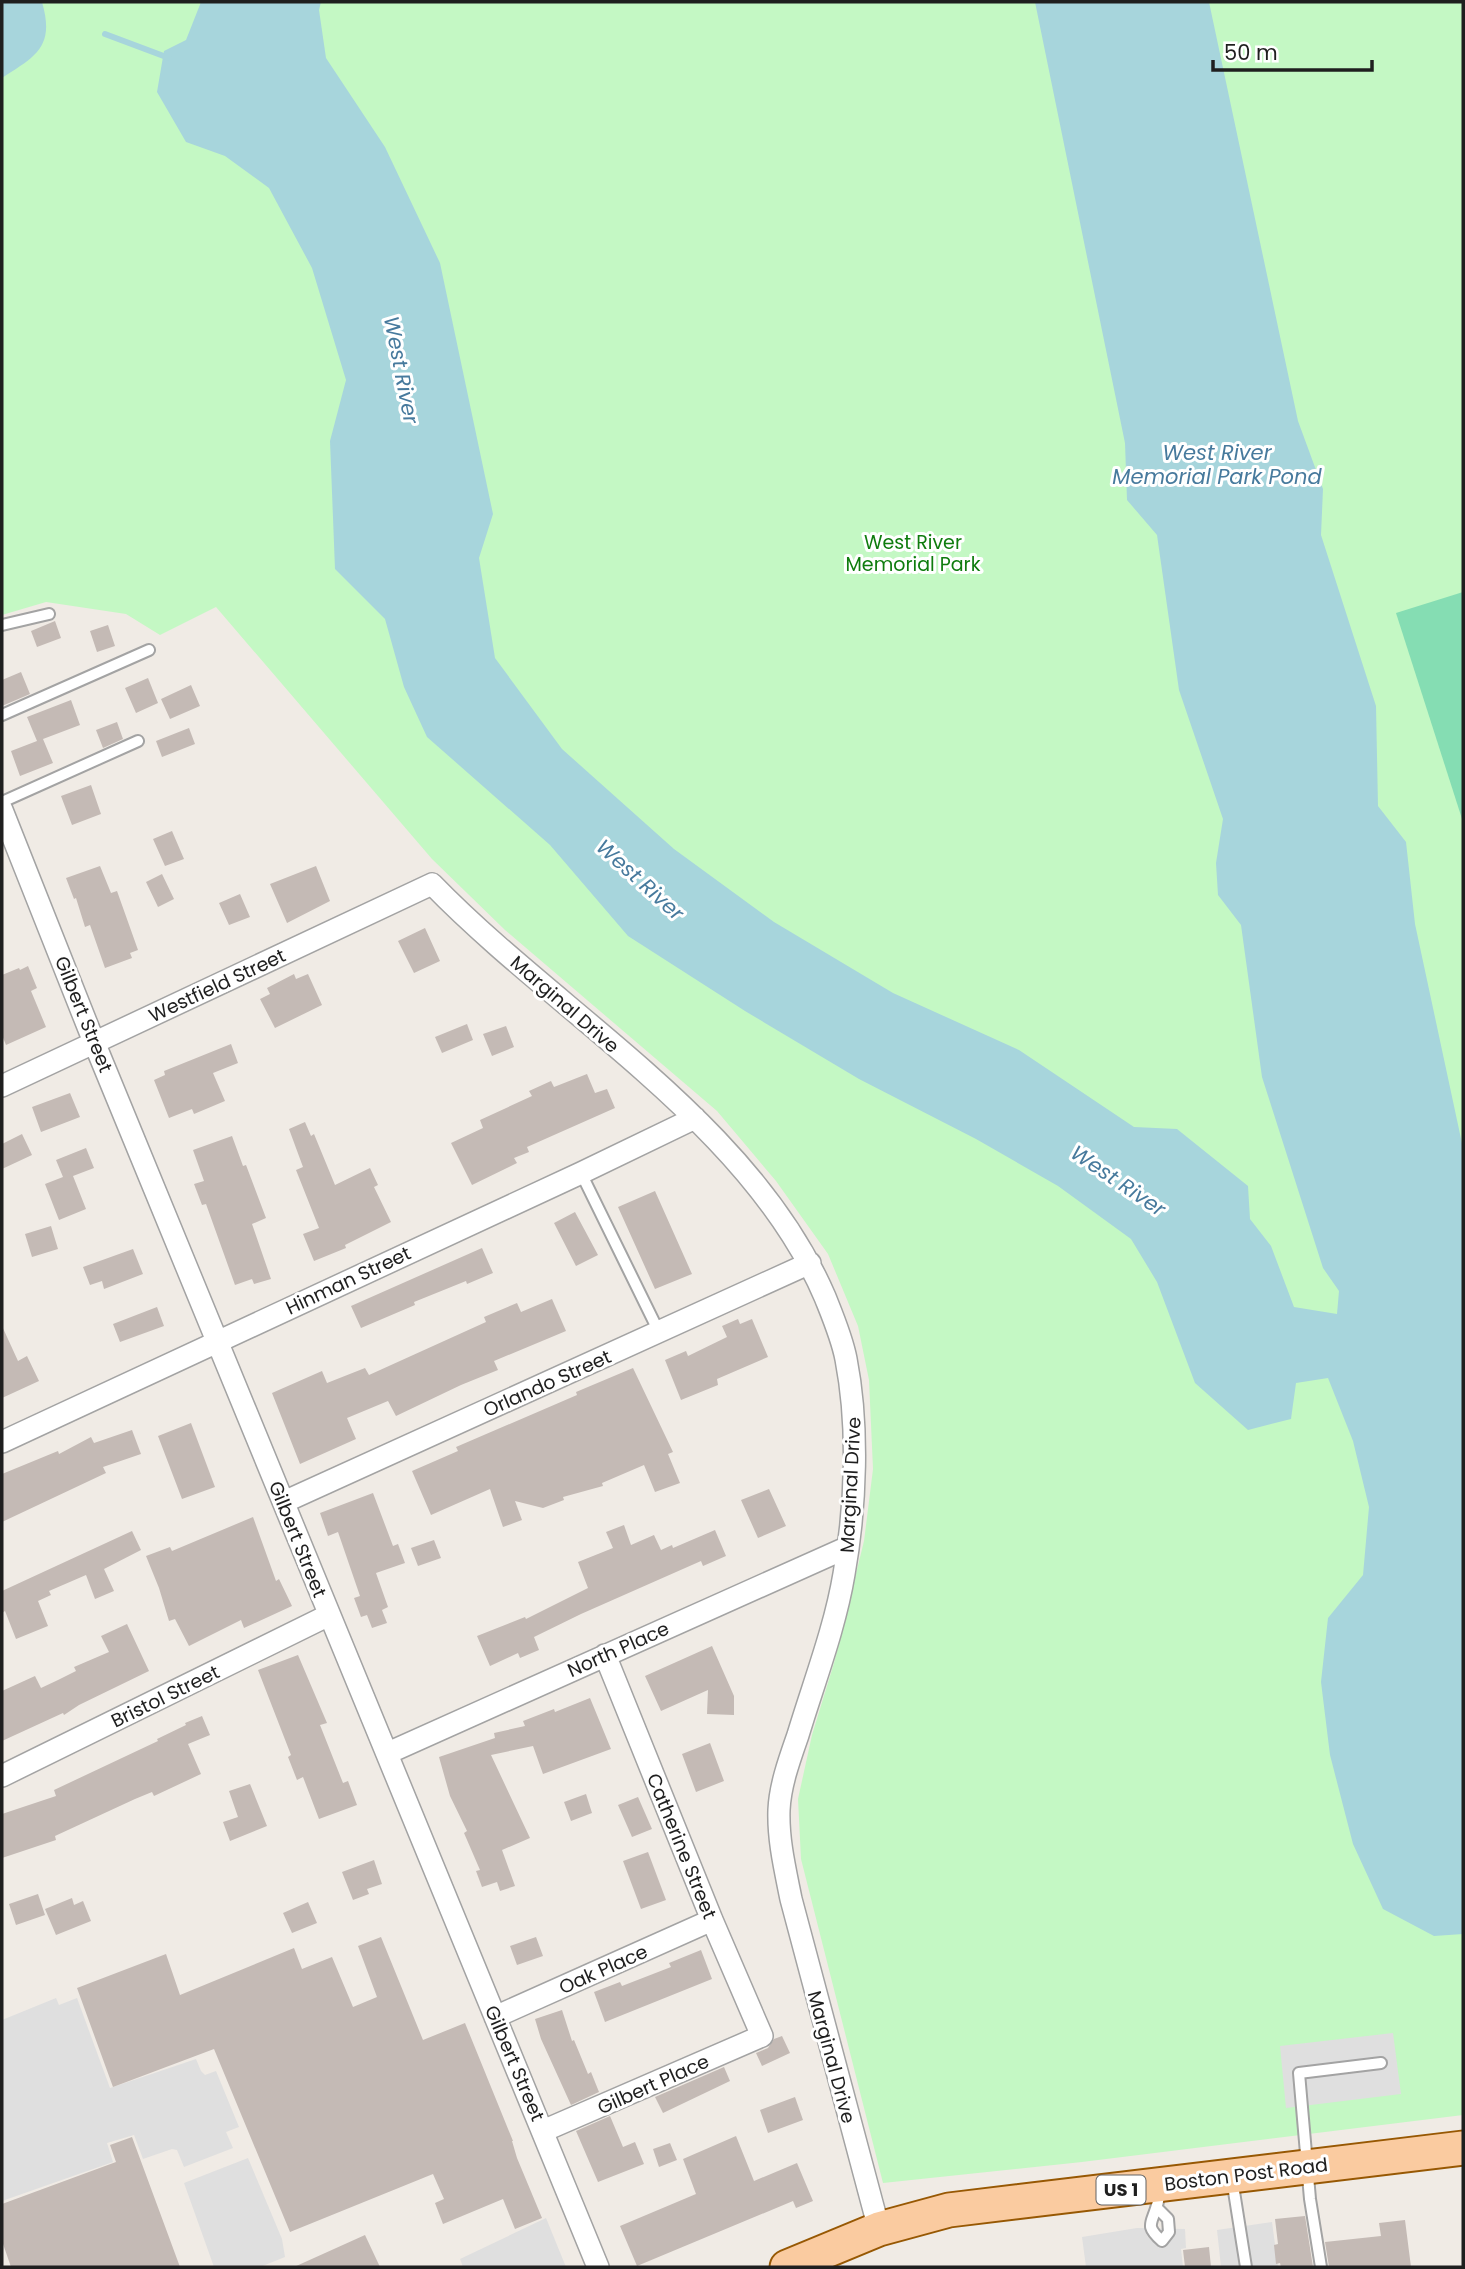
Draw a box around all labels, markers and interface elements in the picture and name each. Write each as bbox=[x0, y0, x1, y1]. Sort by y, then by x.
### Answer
scale bar bbox=[1213, 28, 1372, 72]
text: 50 m bbox=[1224, 38, 1278, 67]
water label: West River bbox=[377, 314, 426, 427]
water label: West River Memorial Park Pond bbox=[1112, 438, 1322, 491]
park label: West River Memorial Park bbox=[846, 529, 981, 578]
water label: West River bbox=[590, 832, 691, 928]
street label: Westfield Street bbox=[144, 942, 290, 1029]
street label: Marginal Drive bbox=[504, 950, 625, 1059]
street label: Gilbert Street bbox=[48, 952, 119, 1077]
water label: West River bbox=[1065, 1138, 1173, 1224]
street label: Hinman Street bbox=[281, 1240, 415, 1321]
street label: Orlando Street bbox=[479, 1343, 616, 1424]
street label: Marginal Drive bbox=[833, 1416, 868, 1554]
street label: Gilbert Street bbox=[262, 1477, 333, 1602]
street label: North Place bbox=[563, 1615, 673, 1684]
street label: Bristol Street bbox=[106, 1658, 224, 1734]
street label: Catherine Street bbox=[640, 1769, 723, 1923]
street label: Oak Place bbox=[555, 1938, 652, 2001]
street label: Marginal Drive bbox=[801, 1988, 862, 2126]
street label: Gilbert Street bbox=[478, 2001, 551, 2125]
street label: Gilbert Place bbox=[593, 2048, 713, 2121]
street label: Boston Post Road bbox=[1163, 2151, 1329, 2198]
road number: US 1 bbox=[1096, 2176, 1146, 2204]

